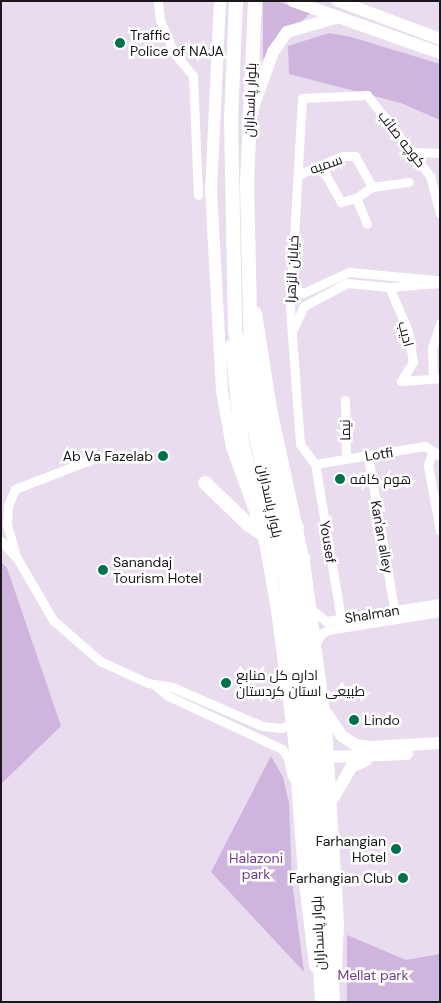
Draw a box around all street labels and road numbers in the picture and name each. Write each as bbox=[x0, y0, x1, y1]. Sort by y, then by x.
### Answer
street label: بلوار پاسداران bbox=[240, 62, 260, 138]
street label: کوچه صائب bbox=[375, 107, 429, 171]
street label: سمیه bbox=[308, 150, 344, 178]
street label: خیابان الزهرا bbox=[282, 235, 302, 303]
street label: ادیب bbox=[395, 319, 417, 349]
street label: نیما bbox=[336, 419, 354, 441]
street label: Lotfi bbox=[364, 443, 394, 465]
street label: بلوار پاسداران bbox=[254, 463, 286, 539]
street label: Kan'an alley bbox=[367, 499, 397, 575]
street label: Yousef bbox=[316, 519, 340, 565]
street label: Shalman bbox=[344, 601, 400, 627]
street label: بلوار پاسداران bbox=[308, 895, 328, 971]

